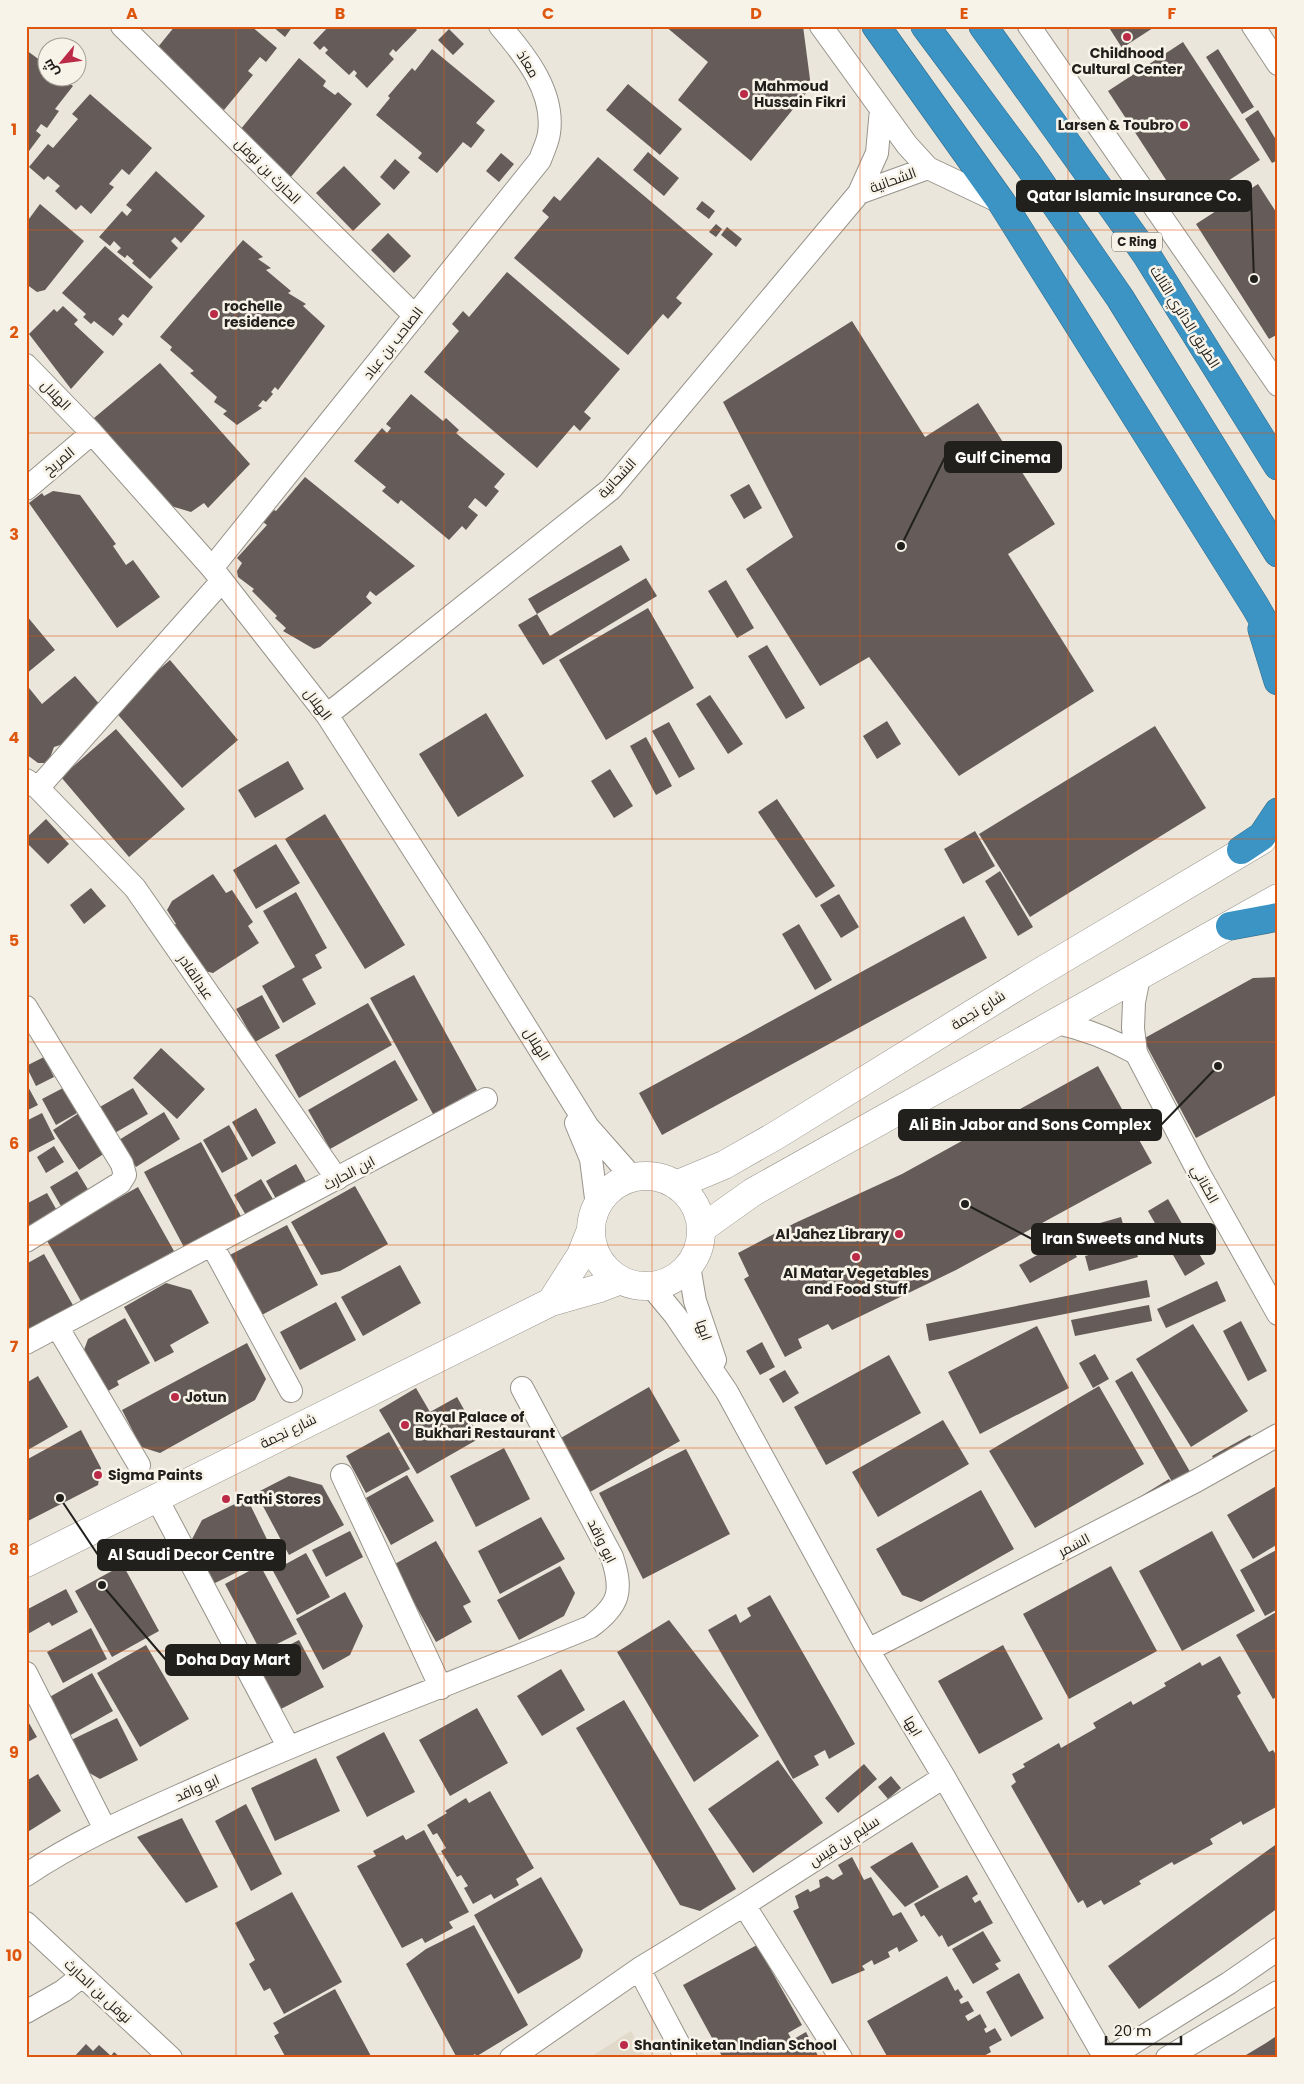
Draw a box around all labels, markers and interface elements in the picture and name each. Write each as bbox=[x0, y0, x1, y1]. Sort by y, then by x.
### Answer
text: A bbox=[126, 2, 138, 25]
text: B bbox=[335, 2, 345, 25]
text: C bbox=[542, 2, 554, 25]
text: D bbox=[750, 2, 762, 25]
text: E bbox=[960, 2, 968, 25]
text: F bbox=[1168, 2, 1177, 25]
marker: Childhood Cultural Center bbox=[1121, 31, 1133, 43]
north arrow bbox=[38, 38, 88, 88]
place label: Childhood Cultural Center bbox=[1072, 43, 1182, 79]
street label: معاذ bbox=[512, 47, 544, 81]
text: ش bbox=[38, 56, 64, 81]
place label: Mahmoud Hussain Fikri bbox=[754, 76, 846, 112]
marker: Mahmoud Hussain Fikri bbox=[738, 88, 750, 100]
place label: Larsen & Toubro bbox=[1058, 115, 1174, 135]
text: 1 bbox=[11, 118, 17, 141]
marker: Larsen & Toubro bbox=[1178, 119, 1190, 131]
street label: الحارث بن نوفل bbox=[231, 134, 305, 208]
street label: الشحانية bbox=[867, 162, 919, 198]
callout: Qatar Islamic Insurance Co. bbox=[1017, 181, 1251, 211]
text: Qatar Islamic Insurance Co. bbox=[1027, 185, 1241, 206]
road number: C Ring bbox=[1112, 232, 1162, 252]
street label: الطريق الدائري الثالث bbox=[1144, 262, 1225, 373]
place label: rochelle residence bbox=[224, 296, 296, 332]
street label: الصاحب بن عباد bbox=[358, 302, 428, 384]
marker: rochelle residence bbox=[208, 308, 220, 320]
text: 2 bbox=[9, 321, 19, 344]
street label: الهلال bbox=[36, 375, 76, 415]
street label: المريخ bbox=[39, 442, 79, 480]
callout: Gulf Cinema bbox=[945, 442, 1061, 472]
text: Gulf Cinema bbox=[955, 447, 1051, 468]
street label: الشحانية bbox=[593, 454, 641, 502]
text: 3 bbox=[9, 523, 19, 546]
street label: الهلال bbox=[299, 684, 337, 724]
text: 4 bbox=[9, 726, 20, 749]
text: 5 bbox=[9, 929, 19, 952]
street label: عبدالقادر bbox=[173, 949, 219, 1004]
street label: شارع نجمة bbox=[947, 985, 1009, 1035]
street label: الهلال bbox=[519, 1024, 555, 1064]
callout: Ali Bin Jabor and Sons Complex bbox=[899, 1110, 1161, 1140]
text: Ali Bin Jabor and Sons Complex bbox=[909, 1114, 1151, 1135]
text: 6 bbox=[9, 1132, 19, 1155]
street label: ابن الحارث bbox=[320, 1151, 378, 1195]
street label: الكناني bbox=[1185, 1161, 1224, 1208]
place label: Al Jahez Library bbox=[775, 1224, 889, 1244]
callout: Iran Sweets and Nuts bbox=[1032, 1224, 1215, 1254]
marker: Al Jahez Library bbox=[893, 1228, 905, 1240]
text: Iran Sweets and Nuts bbox=[1042, 1228, 1204, 1249]
marker: Al Matar Vegetables and Food Stuff bbox=[850, 1251, 862, 1263]
place label: Al Matar Vegetables and Food Stuff bbox=[783, 1263, 929, 1299]
street label: ابها bbox=[691, 1317, 717, 1343]
text: 7 bbox=[10, 1335, 19, 1358]
place label: Jotun bbox=[185, 1387, 227, 1407]
marker: Jotun bbox=[169, 1391, 181, 1403]
place label: Royal Palace of Bukhari Restaurant bbox=[415, 1407, 555, 1443]
street label: شارع نجمة bbox=[256, 1409, 320, 1453]
marker: Royal Palace of Bukhari Restaurant bbox=[399, 1419, 411, 1431]
place label: Sigma Paints bbox=[108, 1465, 203, 1485]
marker: Sigma Paints bbox=[92, 1469, 104, 1481]
place label: Fathi Stores bbox=[236, 1489, 321, 1509]
marker: Fathi Stores bbox=[220, 1493, 232, 1505]
street label: ابو واقد bbox=[583, 1516, 621, 1566]
street label: السَمر bbox=[1054, 1528, 1093, 1562]
text: 8 bbox=[9, 1538, 19, 1561]
callout: Al Saudi Decor Centre bbox=[98, 1540, 285, 1570]
text: Al Saudi Decor Centre bbox=[108, 1544, 274, 1565]
callout: Doha Day Mart bbox=[166, 1645, 300, 1675]
text: Doha Day Mart bbox=[176, 1649, 290, 1670]
street label: ابها bbox=[899, 1712, 927, 1740]
text: 9 bbox=[9, 1741, 19, 1764]
street label: ابو واقد bbox=[172, 1769, 222, 1807]
street label: سليم بن قيس bbox=[805, 1811, 883, 1871]
text: 10 bbox=[6, 1944, 22, 1967]
street label: نوفل بن الحارث bbox=[60, 1954, 136, 2028]
scale bar bbox=[1106, 2014, 1182, 2046]
text: 20 m bbox=[1114, 2020, 1152, 2041]
place label: Shantiniketan Indian School bbox=[634, 2035, 837, 2055]
marker: Shantiniketan Indian School bbox=[618, 2039, 630, 2051]

